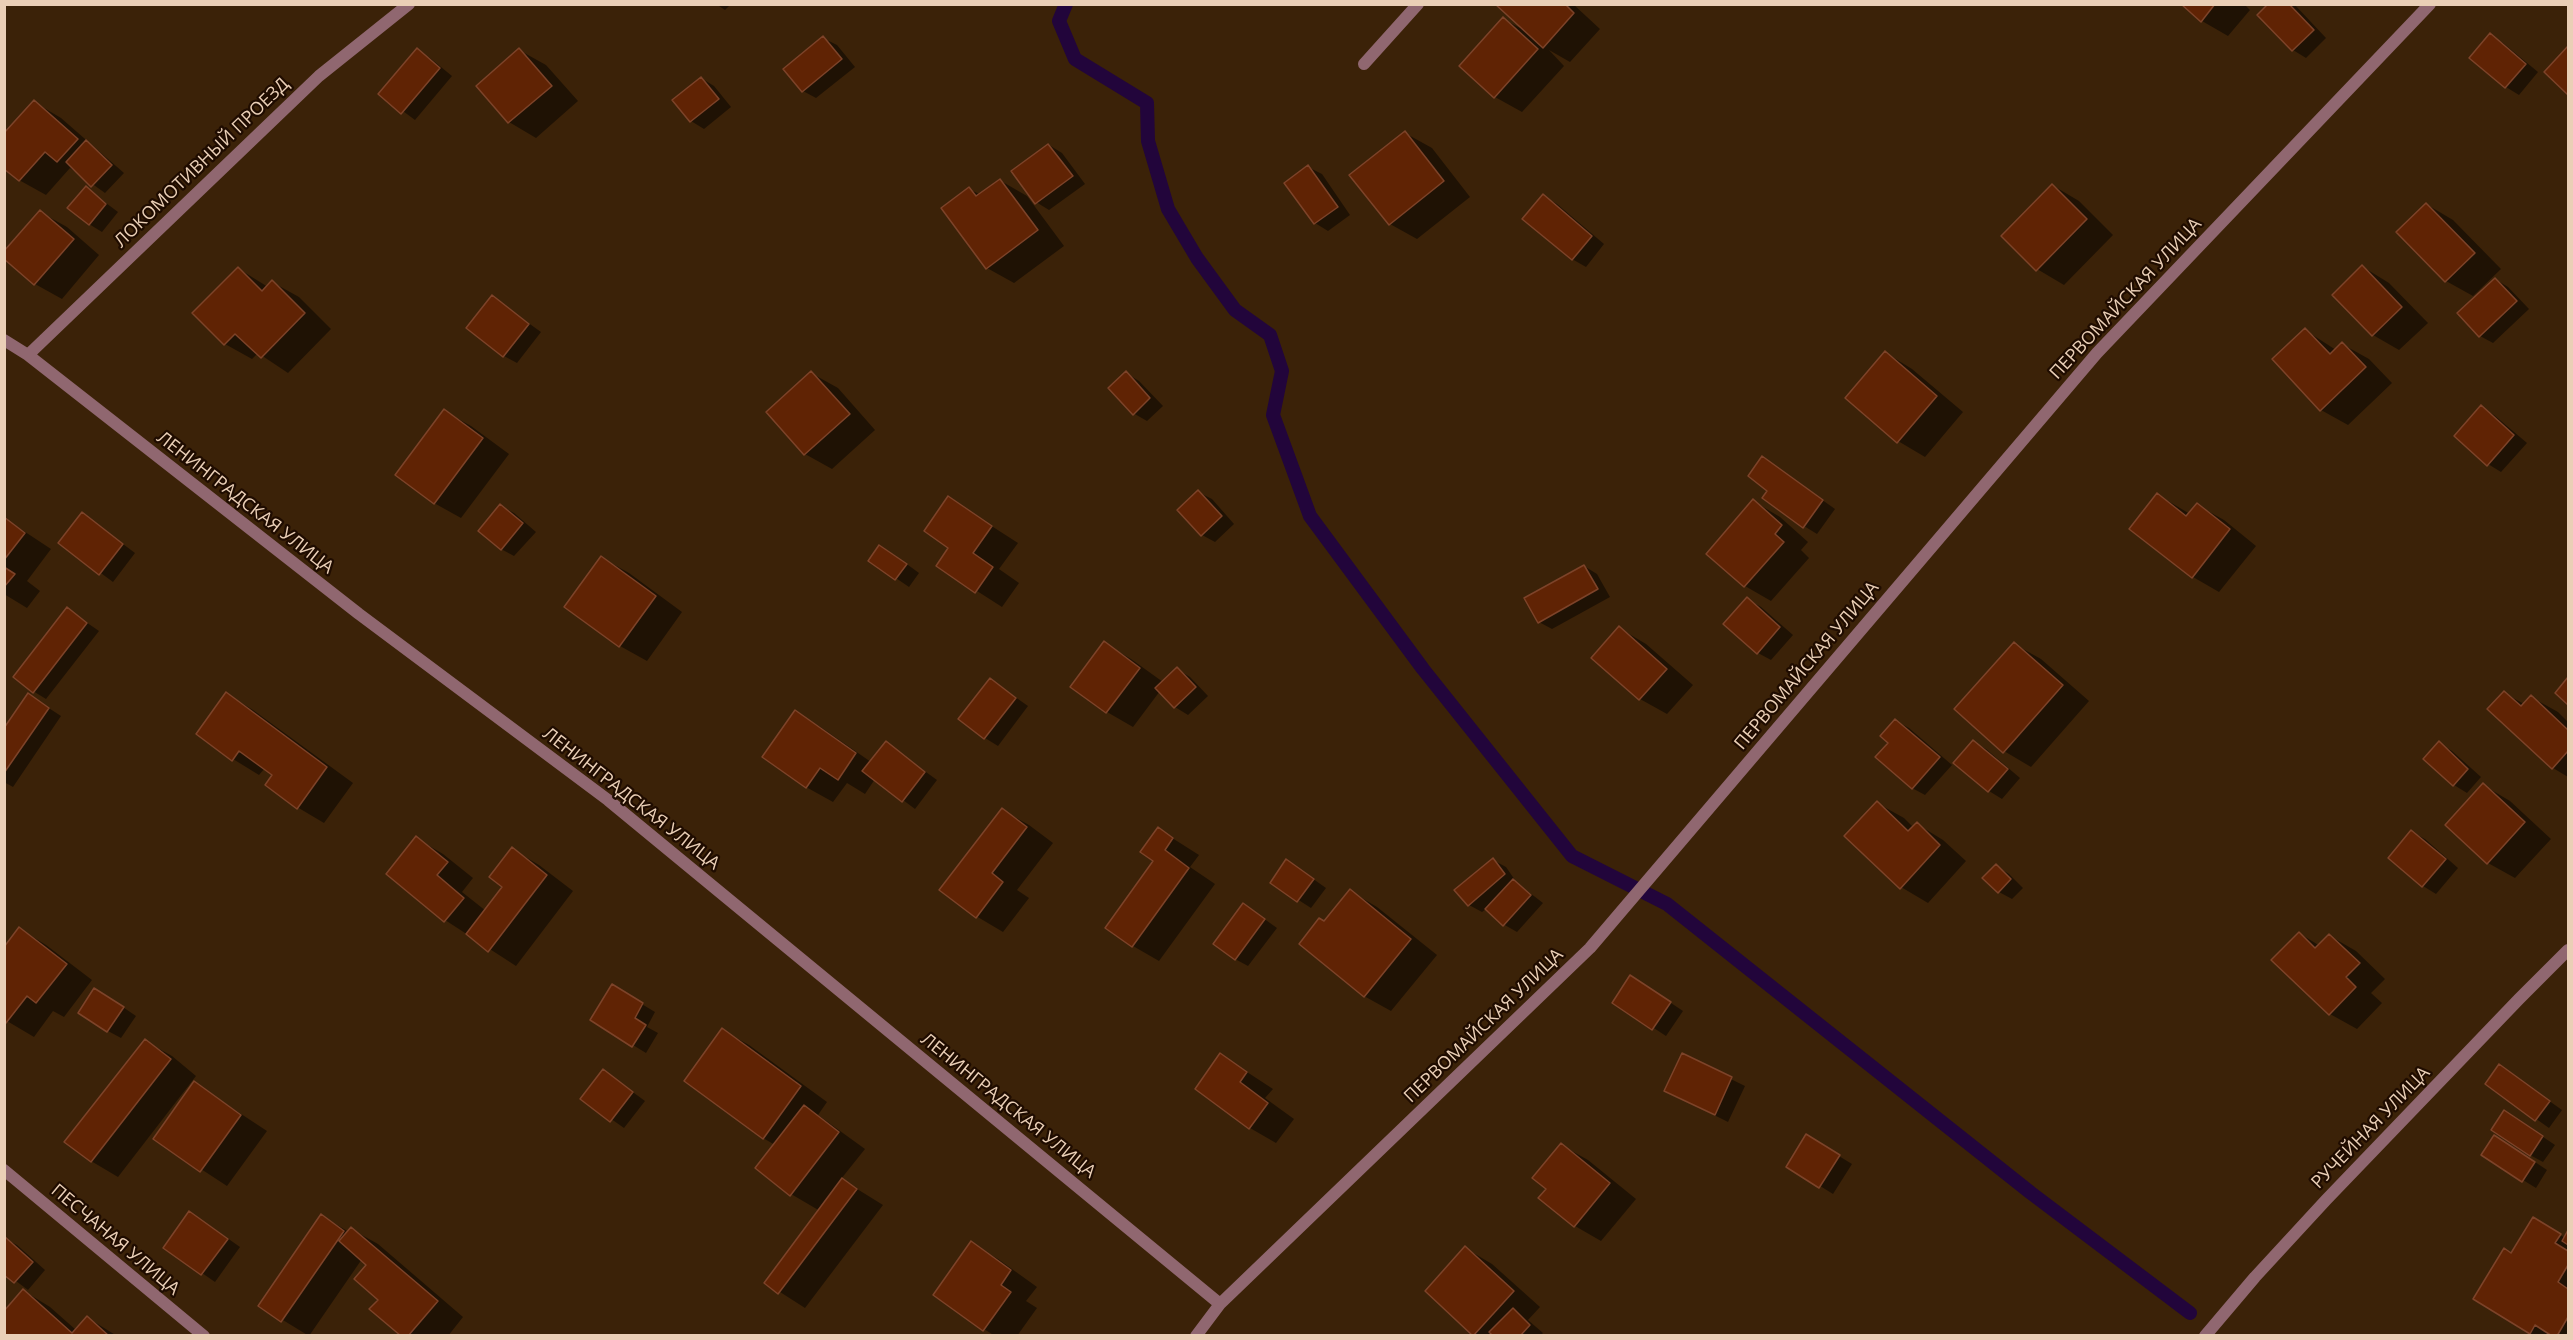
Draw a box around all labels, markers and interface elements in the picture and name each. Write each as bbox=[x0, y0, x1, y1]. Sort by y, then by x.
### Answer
street label: ЛОКОМОТИВНЫЙ ПРОЕЗД bbox=[110, 74, 294, 252]
street label: ПЕРВОМАЙСКАЯ УЛИЦА bbox=[2046, 214, 2206, 384]
street label: ЛЕНИНГРАДСКАЯ УЛИЦА bbox=[152, 427, 338, 579]
street label: ПЕРВОМАЙСКАЯ УЛИЦА bbox=[1730, 578, 1884, 754]
street label: ЛЕНИНГРАДСКАЯ УЛИЦА bbox=[538, 723, 724, 875]
street label: ПЕРВОМАЙСКАЯ УЛИЦА bbox=[1400, 944, 1568, 1108]
street label: ЛЕНИНГРАДСКАЯ УЛИЦА bbox=[916, 1029, 1100, 1183]
street label: РУЧЕЙНАЯ УЛИЦА bbox=[2307, 1063, 2435, 1193]
street label: ПЕСЧАНАЯ УЛИЦА bbox=[46, 1180, 184, 1300]

